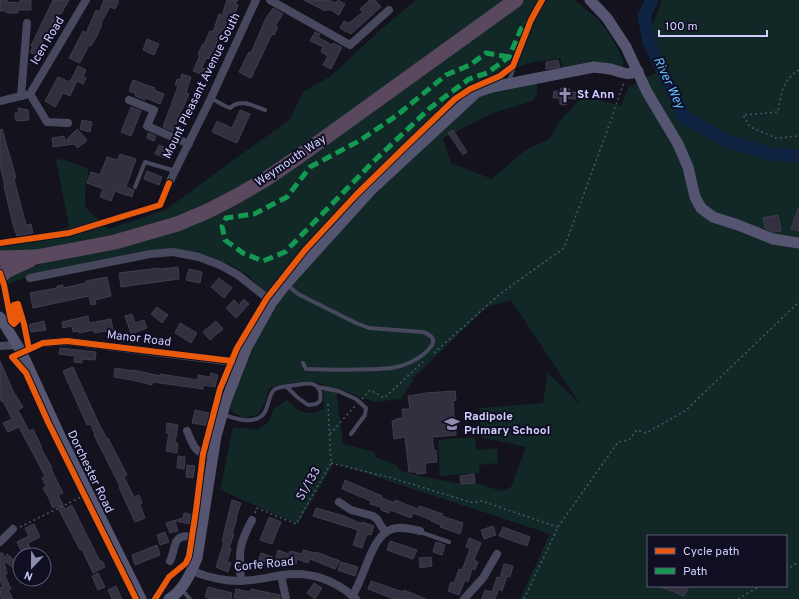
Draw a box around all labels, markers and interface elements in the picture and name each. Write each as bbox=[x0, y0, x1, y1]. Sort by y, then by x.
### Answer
street label: Mount Pleasant Avenue South bbox=[160, 10, 244, 162]
scale bar bbox=[659, 12, 767, 38]
street label: Icen Road bbox=[27, 14, 69, 68]
text: 100 m bbox=[665, 19, 698, 35]
water label: River Wey bbox=[649, 54, 688, 113]
church icon: St Ann bbox=[556, 86, 574, 104]
place label: St Ann bbox=[577, 87, 614, 103]
street label: Weymouth Way bbox=[252, 131, 330, 191]
street label: Manor Road bbox=[106, 327, 172, 351]
place label: Radipole Primary School bbox=[464, 409, 550, 439]
school or university icon: Radipole Primary School bbox=[443, 415, 461, 433]
street label: Dorchester Road bbox=[63, 428, 117, 516]
street label: S1/133 bbox=[293, 464, 325, 504]
legend bbox=[647, 535, 787, 587]
text: Cycle path bbox=[683, 544, 740, 560]
north arrow bbox=[12, 547, 52, 587]
street label: Corfe Road bbox=[233, 554, 295, 576]
text: Path bbox=[683, 564, 708, 580]
text: N bbox=[22, 567, 35, 583]

